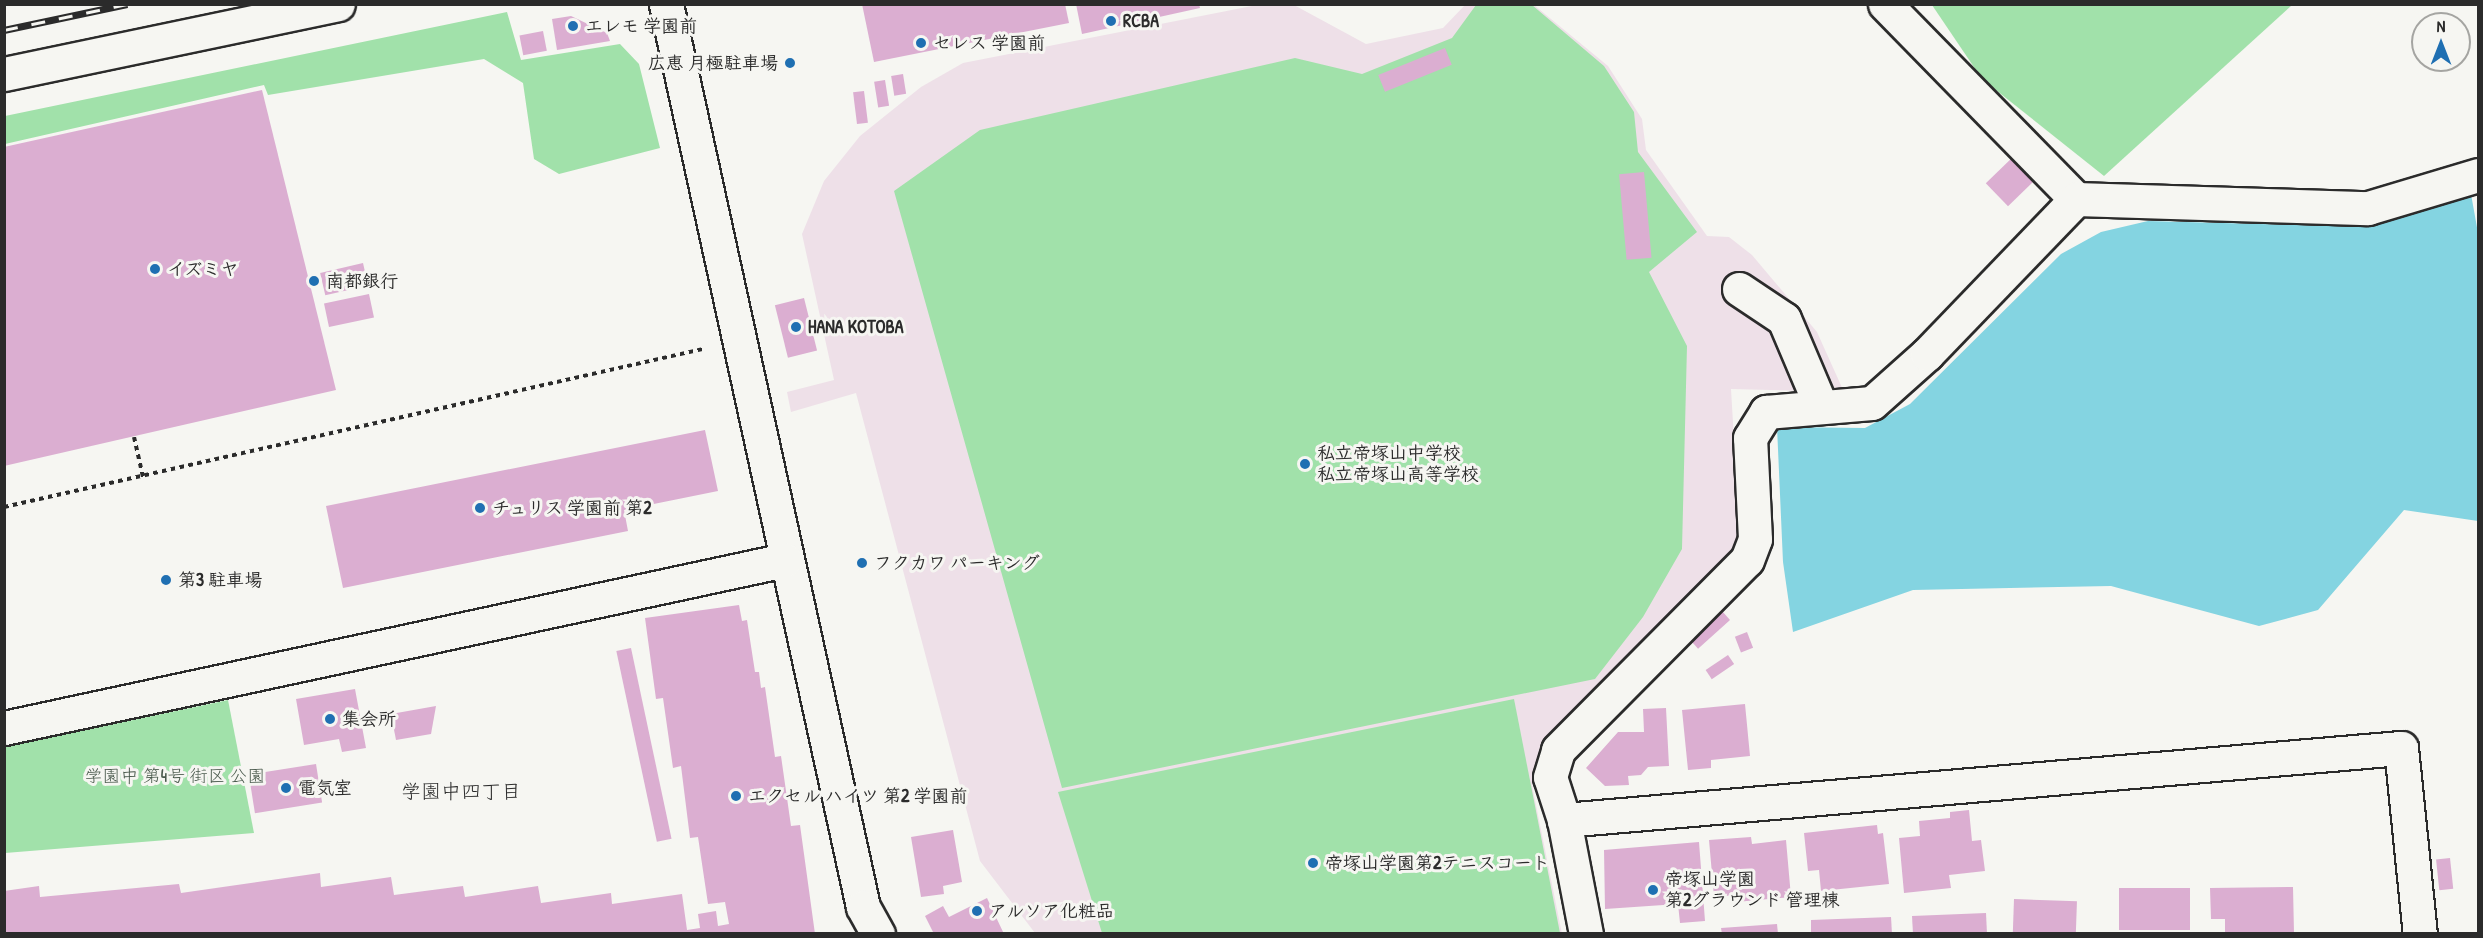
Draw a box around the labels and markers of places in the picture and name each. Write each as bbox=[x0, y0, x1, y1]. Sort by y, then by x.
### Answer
place label: RCBA bbox=[1123, 10, 1159, 32]
marker: RCBA bbox=[1104, 14, 1118, 28]
place label: エレモ 学園前 bbox=[585, 15, 697, 37]
marker: エレモ 学園前 bbox=[566, 19, 580, 33]
place label: セレス 学園前 bbox=[933, 32, 1045, 54]
marker: セレス 学園前 bbox=[914, 36, 928, 50]
place label: 広恵 月極駐車場 bbox=[648, 52, 778, 74]
marker: 広恵 月極駐車場 bbox=[783, 56, 797, 70]
place label: イズミヤ bbox=[167, 258, 239, 280]
marker: イズミヤ bbox=[148, 262, 162, 276]
place label: 南都銀行 bbox=[326, 270, 398, 292]
marker: 南都銀行 bbox=[307, 274, 321, 288]
place label: HANA KOTOBA bbox=[808, 316, 903, 338]
marker: HANA KOTOBA bbox=[789, 320, 803, 334]
place label: 私立帝塚山中学校 私立帝塚山高等学校 bbox=[1317, 443, 1479, 486]
marker: 私立帝塚山中学校 私立帝塚山高等学校 bbox=[1298, 457, 1312, 471]
place label: チュリス 学園前 第2 bbox=[492, 497, 653, 519]
marker: チュリス 学園前 第2 bbox=[473, 501, 487, 515]
place label: フクカワ パーキング bbox=[874, 552, 1040, 574]
marker: フクカワ パーキング bbox=[855, 556, 869, 570]
place label: 第3 駐車場 bbox=[178, 569, 262, 591]
marker: 第3 駐車場 bbox=[159, 573, 173, 587]
place label: 集会所 bbox=[342, 708, 396, 730]
marker: 集会所 bbox=[323, 712, 337, 726]
place label: 電気室 bbox=[298, 777, 352, 799]
marker: 電気室 bbox=[279, 781, 293, 795]
place label: エクセル ハイツ 第2 学園前 bbox=[748, 785, 967, 807]
marker: エクセル ハイツ 第2 学園前 bbox=[729, 789, 743, 803]
place label: 帝塚山学園第2テニスコート bbox=[1325, 852, 1549, 874]
marker: 帝塚山学園第2テニスコート bbox=[1306, 856, 1320, 870]
place label: 帝塚山学園 第2グラウンド 管理棟 bbox=[1665, 869, 1840, 912]
marker: 帝塚山学園 第2グラウンド 管理棟 bbox=[1646, 883, 1660, 897]
place label: アルソア化粧品 bbox=[989, 900, 1115, 922]
marker: アルソア化粧品 bbox=[970, 904, 984, 918]

